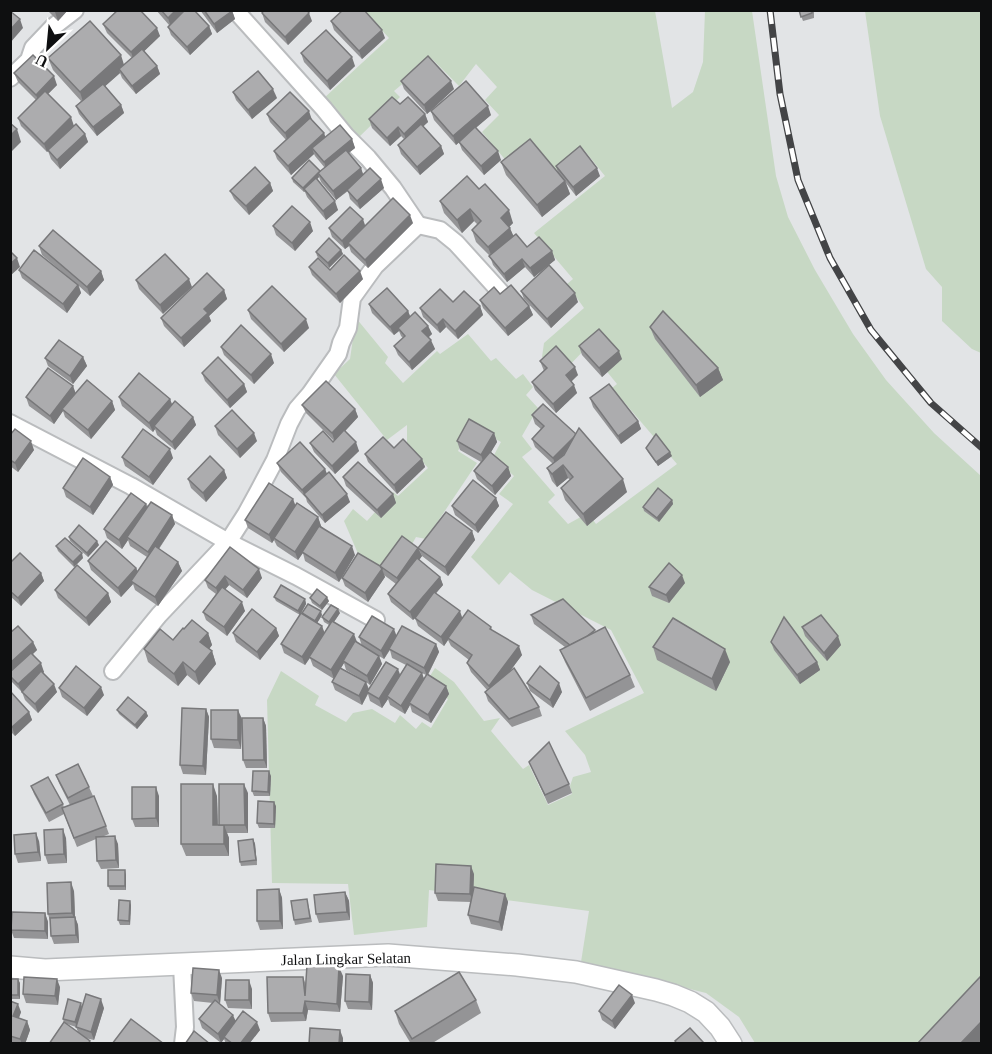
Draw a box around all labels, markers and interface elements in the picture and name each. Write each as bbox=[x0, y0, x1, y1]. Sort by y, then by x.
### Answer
north arrow bbox=[18, 18, 78, 78]
text: U bbox=[32, 51, 51, 71]
street label: Jalan Lingkar Selatan bbox=[281, 950, 412, 968]

